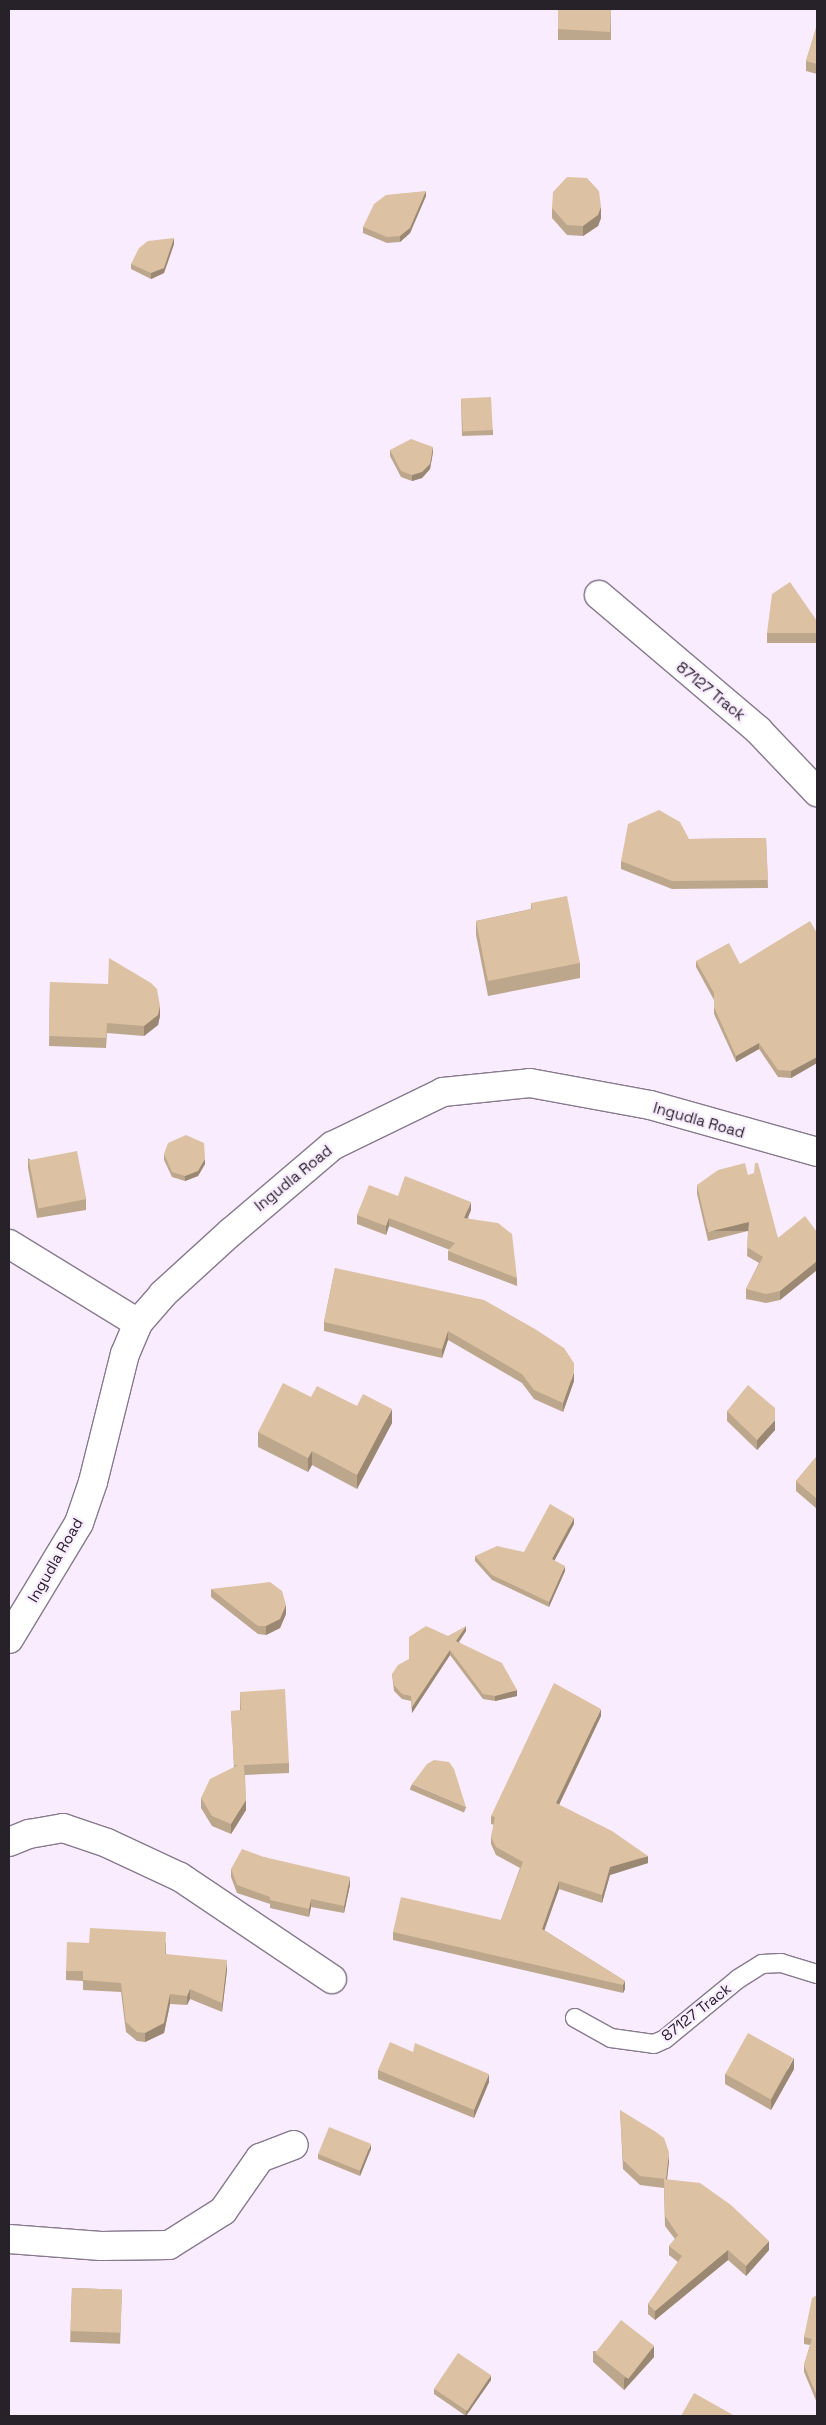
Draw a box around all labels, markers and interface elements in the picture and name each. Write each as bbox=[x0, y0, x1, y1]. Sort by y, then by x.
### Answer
street label: 87127 Track bbox=[673, 658, 749, 724]
street label: Ingudla Road bbox=[651, 1098, 747, 1142]
street label: Ingudla Road bbox=[251, 1141, 335, 1215]
street label: Ingudla Road bbox=[24, 1515, 86, 1605]
street label: 87127 Track bbox=[658, 1979, 734, 2045]

